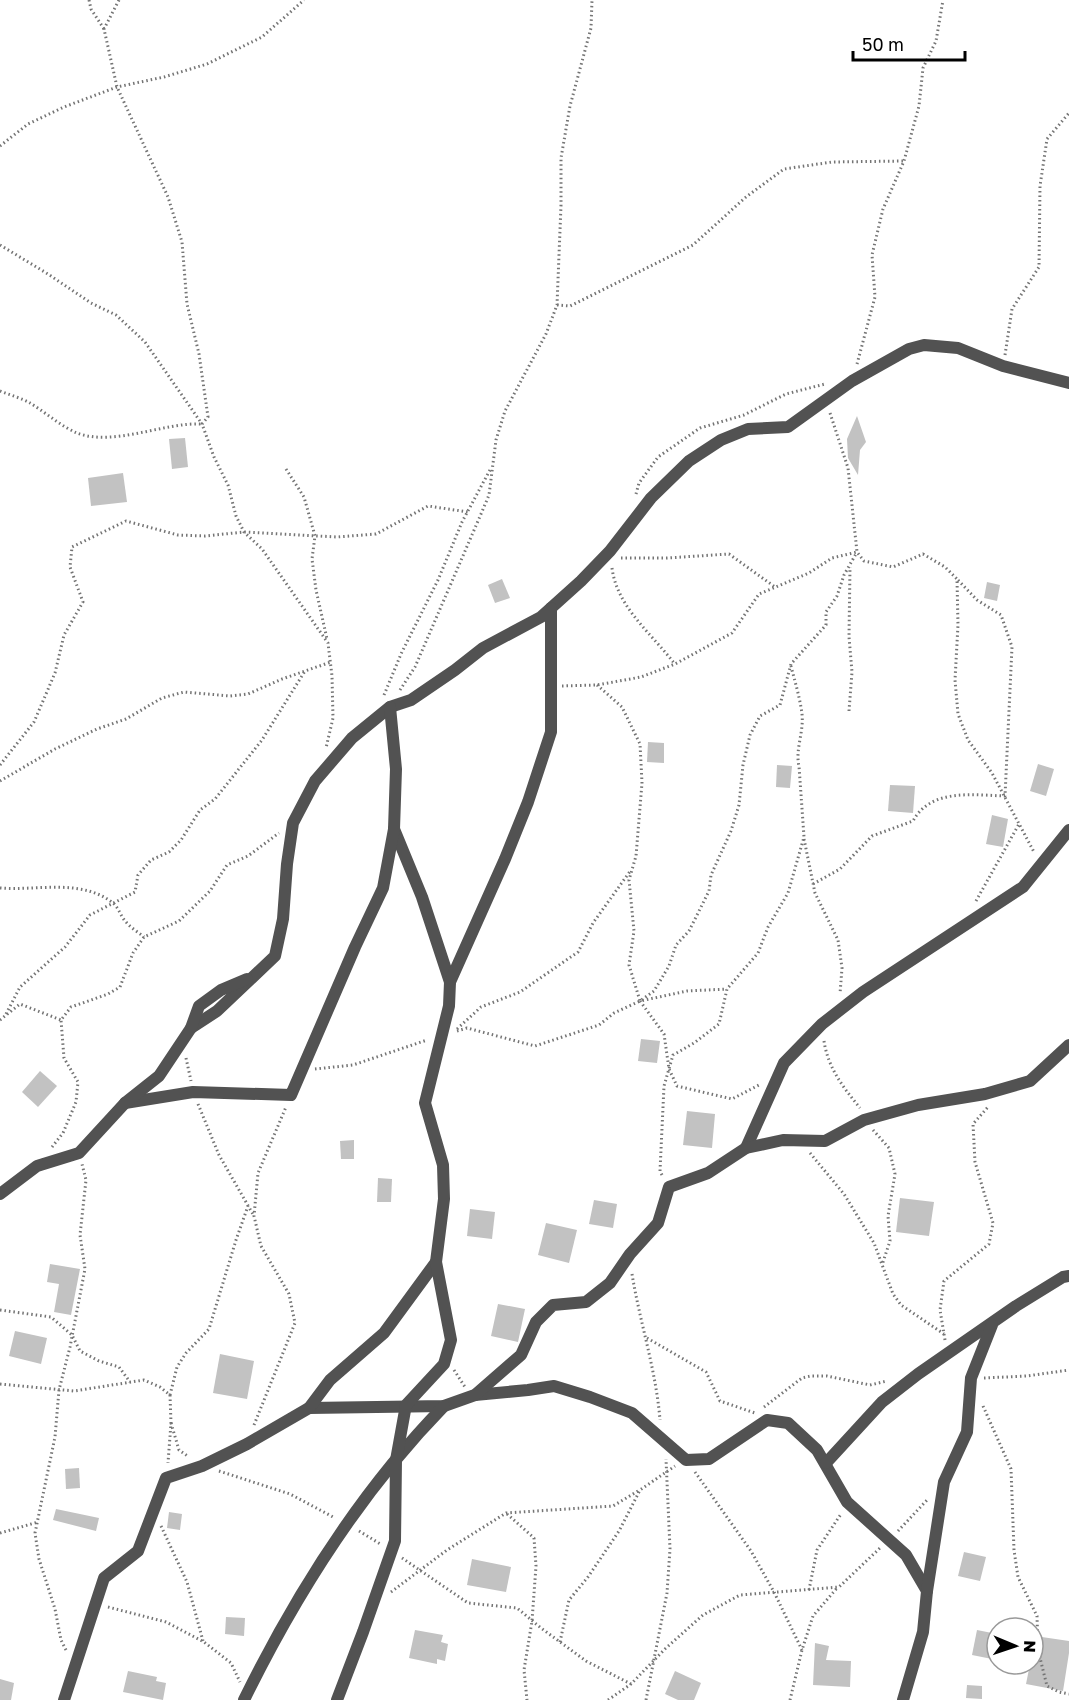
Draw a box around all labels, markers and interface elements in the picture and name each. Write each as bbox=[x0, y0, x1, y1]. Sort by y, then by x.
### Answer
scale bar bbox=[853, 24, 966, 62]
text: 50 m bbox=[862, 33, 904, 55]
north arrow bbox=[985, 1616, 1045, 1676]
text: N bbox=[1020, 1640, 1040, 1653]

